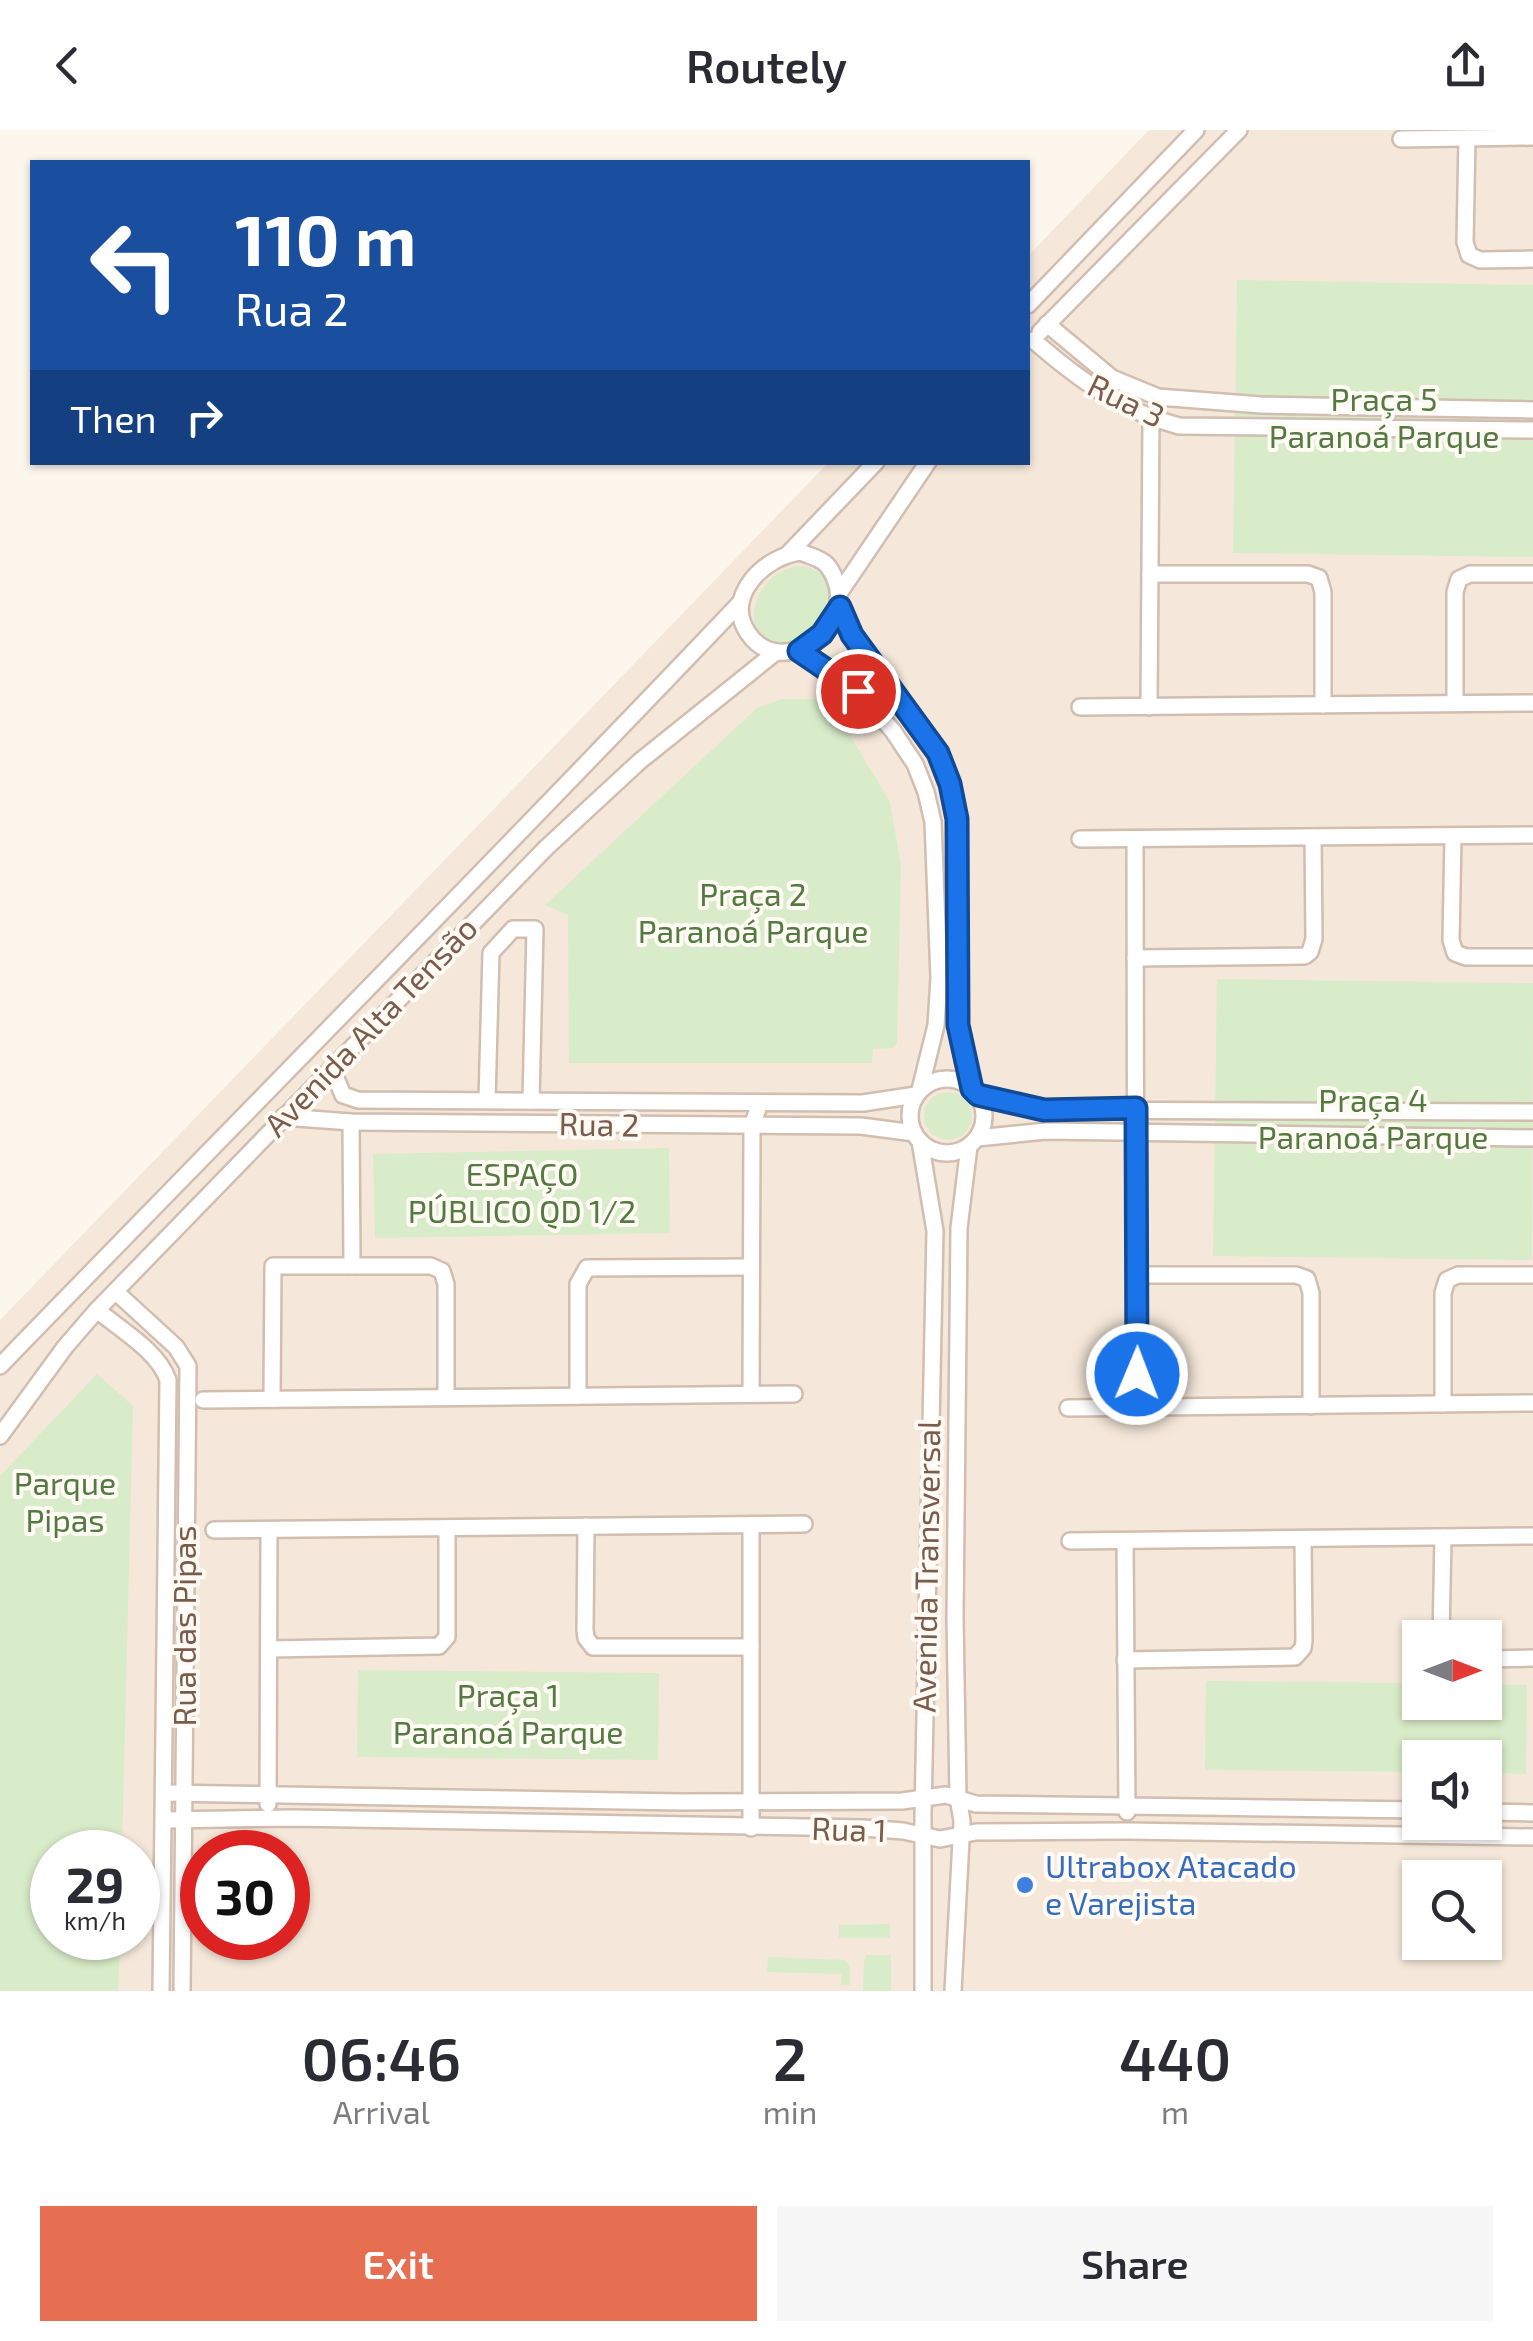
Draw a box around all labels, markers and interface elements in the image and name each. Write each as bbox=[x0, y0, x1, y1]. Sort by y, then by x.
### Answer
icon: back bbox=[40, 38, 95, 93]
text: Routely bbox=[686, 38, 847, 92]
icon: share bbox=[1438, 38, 1493, 93]
text: 110 m bbox=[235, 196, 416, 280]
icon: left bbox=[70, 200, 200, 330]
text: Rua 2 bbox=[235, 281, 349, 335]
street label: Rua 3 bbox=[1082, 364, 1171, 434]
park label: Praça 5 Paranoá Parque bbox=[1269, 379, 1499, 454]
icon: right bbox=[177, 390, 232, 445]
text: Then bbox=[70, 395, 157, 441]
pin bbox=[816, 649, 901, 734]
icon: arrive bbox=[831, 664, 886, 719]
park label: Praça 2 Paranoá Parque bbox=[638, 874, 868, 949]
street label: Avenida Alta Tensão bbox=[255, 908, 484, 1143]
park label: Praça 4 Paranoá Parque bbox=[1258, 1080, 1488, 1155]
street label: Rua 2 bbox=[558, 1103, 640, 1143]
park label: ESPAÇO PÚBLICO QD 1/2 bbox=[408, 1154, 636, 1230]
position arrow bbox=[1085, 1322, 1189, 1426]
street label: Avenida Transversal bbox=[903, 1419, 947, 1713]
park label: Parque Pipas bbox=[14, 1463, 116, 1538]
street label: Rua das Pipas bbox=[164, 1525, 202, 1727]
north arrow bbox=[1402, 1620, 1502, 1720]
map controls bbox=[1402, 1620, 1502, 1960]
park label: Praça 1 Paranoá Parque bbox=[393, 1675, 623, 1750]
button: sound bbox=[1402, 1740, 1502, 1840]
street label: Rua 1 bbox=[811, 1808, 887, 1848]
speed limit sign: 30 bbox=[180, 1830, 310, 1960]
place label: Ultrabox Atacado e Varejista bbox=[1045, 1846, 1297, 1922]
text: 29 bbox=[66, 1853, 124, 1913]
button: search bbox=[1402, 1860, 1502, 1960]
marker: Ultrabox Atacado e Varejista bbox=[1014, 1874, 1036, 1896]
text: km/h bbox=[64, 1905, 126, 1935]
text: 06:46 bbox=[302, 2021, 461, 2093]
text: 2 bbox=[773, 2021, 807, 2093]
text: 440 bbox=[1119, 2021, 1231, 2093]
text: Arrival bbox=[333, 2092, 430, 2130]
text: min bbox=[763, 2092, 817, 2130]
text: m bbox=[1161, 2092, 1189, 2130]
button: Exit bbox=[40, 2206, 757, 2321]
button: Share bbox=[777, 2206, 1493, 2321]

